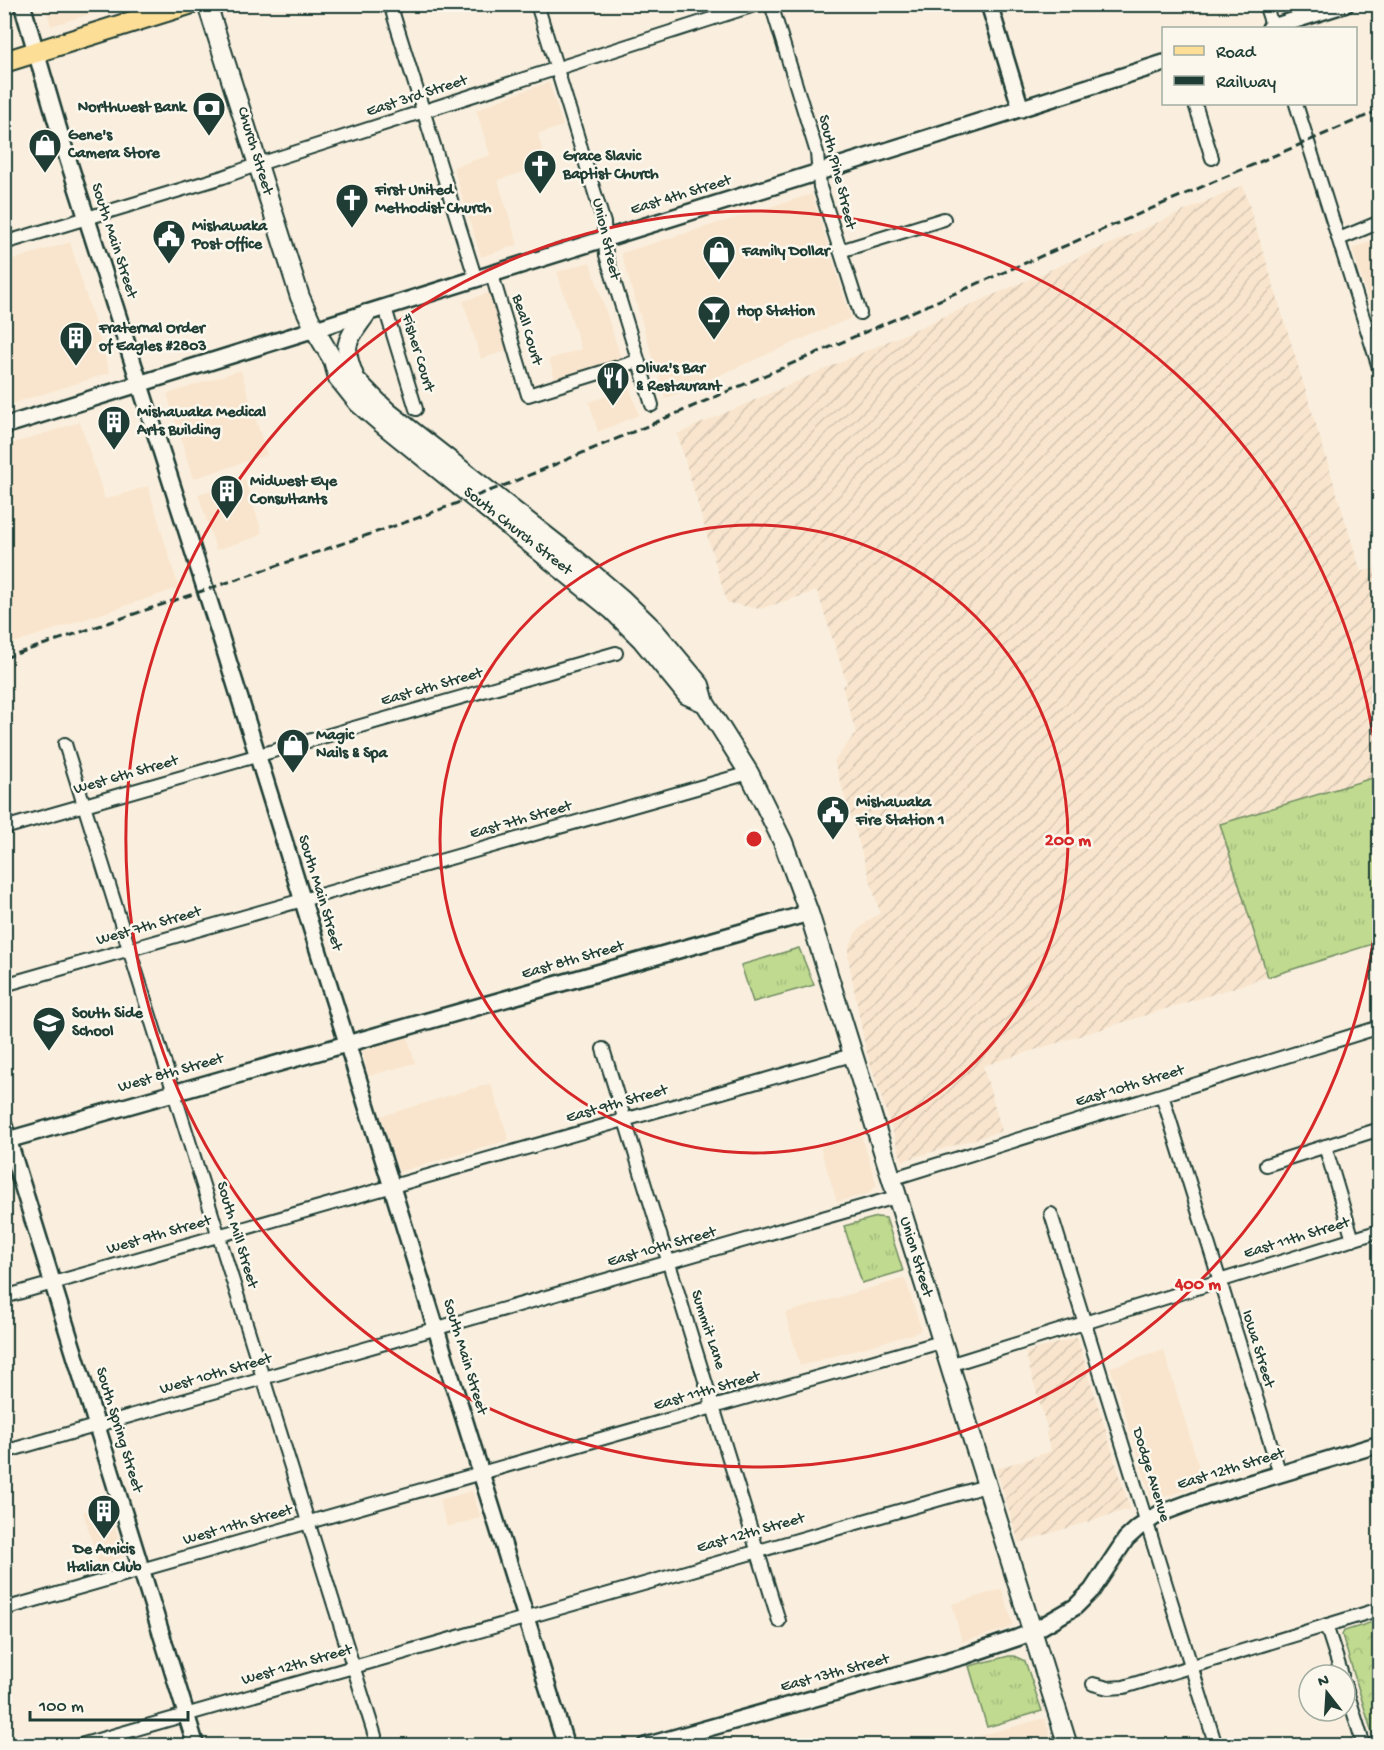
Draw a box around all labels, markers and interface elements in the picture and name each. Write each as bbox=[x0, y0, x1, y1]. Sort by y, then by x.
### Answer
legend bbox=[1162, 27, 1357, 105]
text: Road bbox=[1216, 43, 1257, 64]
street label: East 3rd Street bbox=[364, 71, 471, 122]
text: Railway bbox=[1216, 73, 1276, 94]
bank icon: Northwest Bank bbox=[191, 90, 227, 137]
place label: Northwest Bank bbox=[78, 99, 188, 118]
street label: Church Street bbox=[232, 105, 277, 199]
street label: South Pine Street bbox=[813, 113, 860, 232]
shop icon: Gene's Camera Store bbox=[27, 127, 63, 174]
place label: Gene's Camera Store bbox=[67, 127, 160, 164]
church icon: Grace Slavic Baptist Church bbox=[522, 148, 558, 195]
place label: Grace Slavic Baptist Church bbox=[562, 148, 659, 185]
street label: East 4th Street bbox=[628, 171, 735, 220]
street label: South Main Street bbox=[85, 181, 141, 302]
church icon: First United Methodist Church bbox=[334, 182, 370, 229]
place label: First United Methodist Church bbox=[374, 182, 492, 219]
street label: Union Street bbox=[586, 197, 624, 283]
public building icon: Mishawaka Post Office bbox=[151, 218, 187, 265]
place label: Mishawaka Post Office bbox=[191, 218, 268, 255]
shop icon: Family Dollar bbox=[701, 234, 737, 281]
place label: Family Dollar bbox=[741, 243, 832, 262]
street label: Beall Court bbox=[506, 291, 546, 369]
bar icon: Hop Station bbox=[696, 294, 732, 341]
place label: Hop Station bbox=[737, 303, 815, 322]
street label: Fisher Court bbox=[396, 311, 438, 396]
building icon: Fraternal Order of Eagles #2803 bbox=[58, 320, 94, 367]
place label: Fraternal Order of Eagles #2803 bbox=[98, 320, 207, 357]
restaurant icon: Oliva's Bar & Restaurant bbox=[595, 360, 631, 407]
place label: Oliva's Bar & Restaurant bbox=[636, 360, 723, 397]
building icon: Mishawaka Medical Arts Building bbox=[96, 404, 132, 451]
place label: Mishawaka Medical Arts Building bbox=[136, 404, 267, 441]
building icon: Midwest Eye Consultants bbox=[209, 473, 245, 520]
place label: Midwest Eye Consultants bbox=[249, 473, 338, 510]
street label: South Church Street bbox=[459, 484, 576, 581]
street label: East 6th Street bbox=[379, 664, 486, 712]
shop icon: Magic Nails & Spa bbox=[275, 727, 311, 774]
place label: Magic Nails & Spa bbox=[316, 727, 388, 764]
street label: West 6th Street bbox=[72, 752, 182, 800]
public building icon: Mishawaka Fire Station 1 bbox=[815, 794, 851, 841]
place label: Mishawaka Fire Station 1 bbox=[855, 794, 944, 831]
street label: East 7th Street bbox=[468, 797, 575, 845]
centre of rings bbox=[744, 829, 764, 849]
text: 200 m bbox=[1045, 831, 1091, 852]
street label: South Main Street bbox=[292, 833, 346, 954]
street label: West 7th Street bbox=[94, 903, 205, 951]
street label: East 8th Street bbox=[520, 937, 628, 985]
school or university icon: South Side School bbox=[31, 1005, 67, 1052]
place label: South Side School bbox=[72, 1005, 143, 1042]
street label: West 8th Street bbox=[116, 1050, 227, 1098]
street label: East 10th Street bbox=[1074, 1061, 1188, 1112]
street label: East 9th Street bbox=[564, 1081, 671, 1129]
street label: South Mill Street bbox=[211, 1180, 262, 1292]
street label: West 9th Street bbox=[105, 1212, 215, 1260]
street label: East 11th Street bbox=[1242, 1213, 1354, 1264]
street label: Union Street bbox=[894, 1215, 937, 1301]
street label: East 10th Street bbox=[605, 1223, 720, 1273]
text: 400 m bbox=[1174, 1275, 1221, 1296]
street label: Summit Lane bbox=[685, 1288, 729, 1373]
street label: South Main Street bbox=[437, 1297, 491, 1418]
street label: Iowa Street bbox=[1236, 1308, 1278, 1391]
street label: West 10th Street bbox=[158, 1350, 275, 1400]
street label: South Spring Street bbox=[90, 1365, 146, 1496]
street label: East 11th Street bbox=[652, 1367, 764, 1416]
street label: Dodge Avenue bbox=[1126, 1425, 1174, 1525]
street label: East 12th Street bbox=[1175, 1444, 1288, 1495]
building icon: De Amicis Italian Club bbox=[86, 1493, 122, 1540]
street label: West 11th Street bbox=[181, 1501, 296, 1551]
street label: East 12th Street bbox=[695, 1509, 808, 1558]
place label: De Amicis Italian Club bbox=[67, 1541, 142, 1578]
street label: West 12th Street bbox=[240, 1641, 356, 1691]
street label: East 13th Street bbox=[779, 1650, 893, 1698]
north arrow bbox=[1297, 1663, 1357, 1723]
text: N bbox=[1316, 1671, 1332, 1693]
scale bar bbox=[30, 1684, 188, 1722]
text: 100 m bbox=[38, 1697, 84, 1718]

